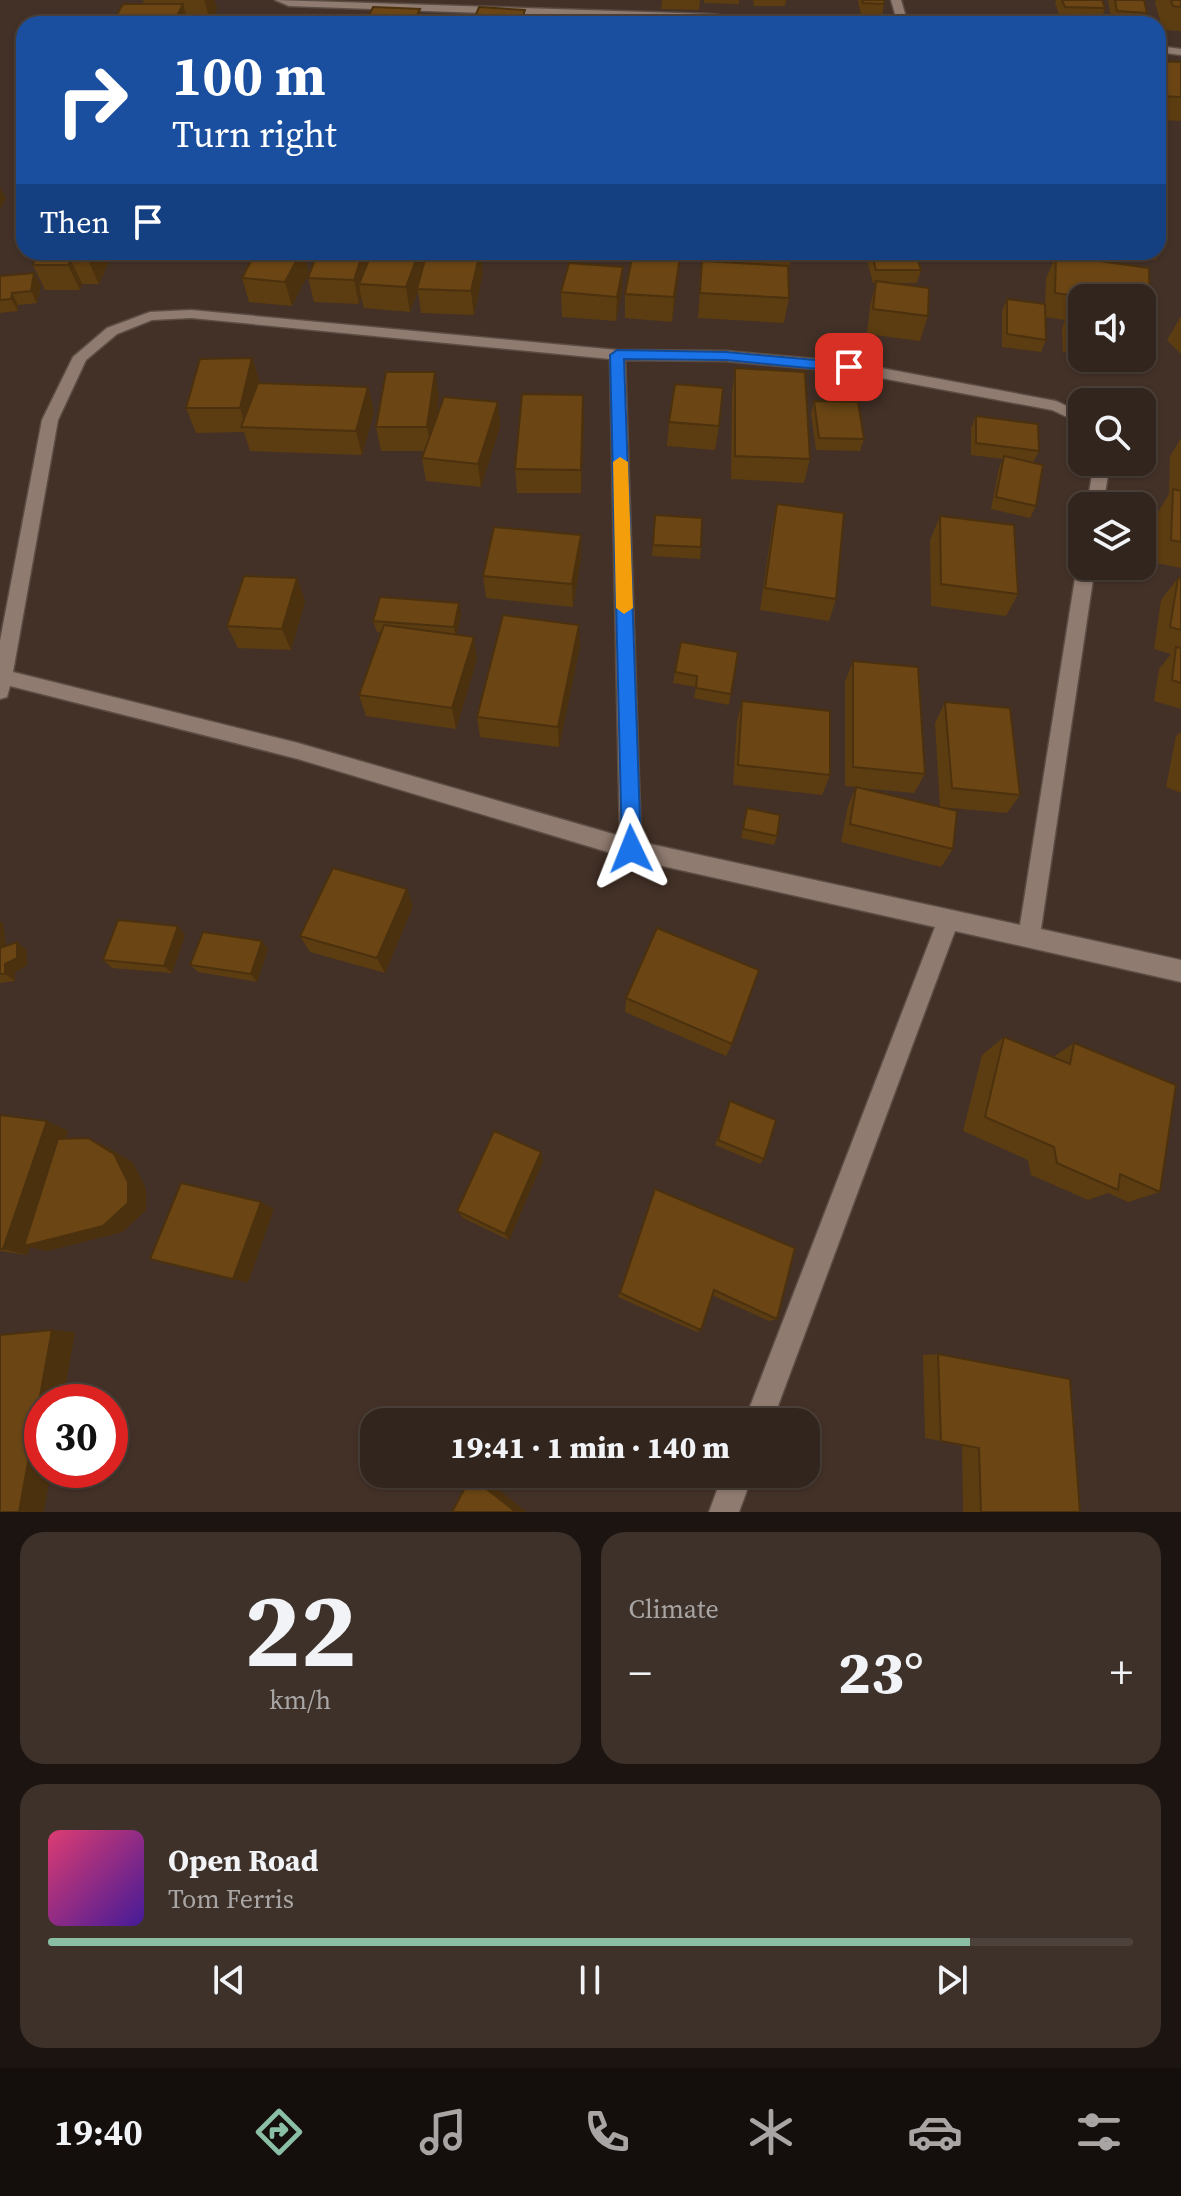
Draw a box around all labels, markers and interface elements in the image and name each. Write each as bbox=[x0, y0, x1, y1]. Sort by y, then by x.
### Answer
text: 100 m bbox=[172, 37, 326, 114]
icon: right bbox=[40, 48, 144, 152]
text: Turn right bbox=[172, 110, 337, 159]
icon: arrive bbox=[126, 200, 170, 244]
text: Then bbox=[40, 202, 110, 243]
map controls bbox=[1068, 284, 1156, 580]
button: sound bbox=[1068, 284, 1156, 372]
pin bbox=[815, 333, 883, 401]
icon: arrive bbox=[827, 345, 871, 389]
button: search bbox=[1068, 388, 1156, 476]
button: layers bbox=[1068, 492, 1156, 580]
position arrow bbox=[589, 807, 673, 891]
speed limit sign: 30 bbox=[24, 1384, 128, 1488]
text: 19:41 · 1 min · 140 m bbox=[450, 1427, 730, 1468]
text: 22 bbox=[244, 1558, 357, 1701]
text: Climate bbox=[629, 1591, 719, 1627]
text: 23° bbox=[838, 1631, 924, 1713]
text: − bbox=[629, 1642, 652, 1703]
text: + bbox=[1110, 1642, 1133, 1703]
text: km/h bbox=[269, 1682, 331, 1718]
text: Open Road bbox=[168, 1840, 319, 1881]
text: Tom Ferris bbox=[168, 1881, 294, 1917]
icon: previous bbox=[207, 1958, 251, 2002]
icon: pause bbox=[568, 1958, 612, 2002]
icon: next bbox=[930, 1958, 974, 2002]
icon: directions bbox=[251, 2104, 307, 2160]
icon: music bbox=[415, 2104, 471, 2160]
icon: phone bbox=[579, 2104, 635, 2160]
icon: climate bbox=[743, 2104, 799, 2160]
icon: car bbox=[907, 2104, 963, 2160]
icon: filters bbox=[1071, 2104, 1127, 2160]
text: 19:40 bbox=[54, 2108, 143, 2157]

